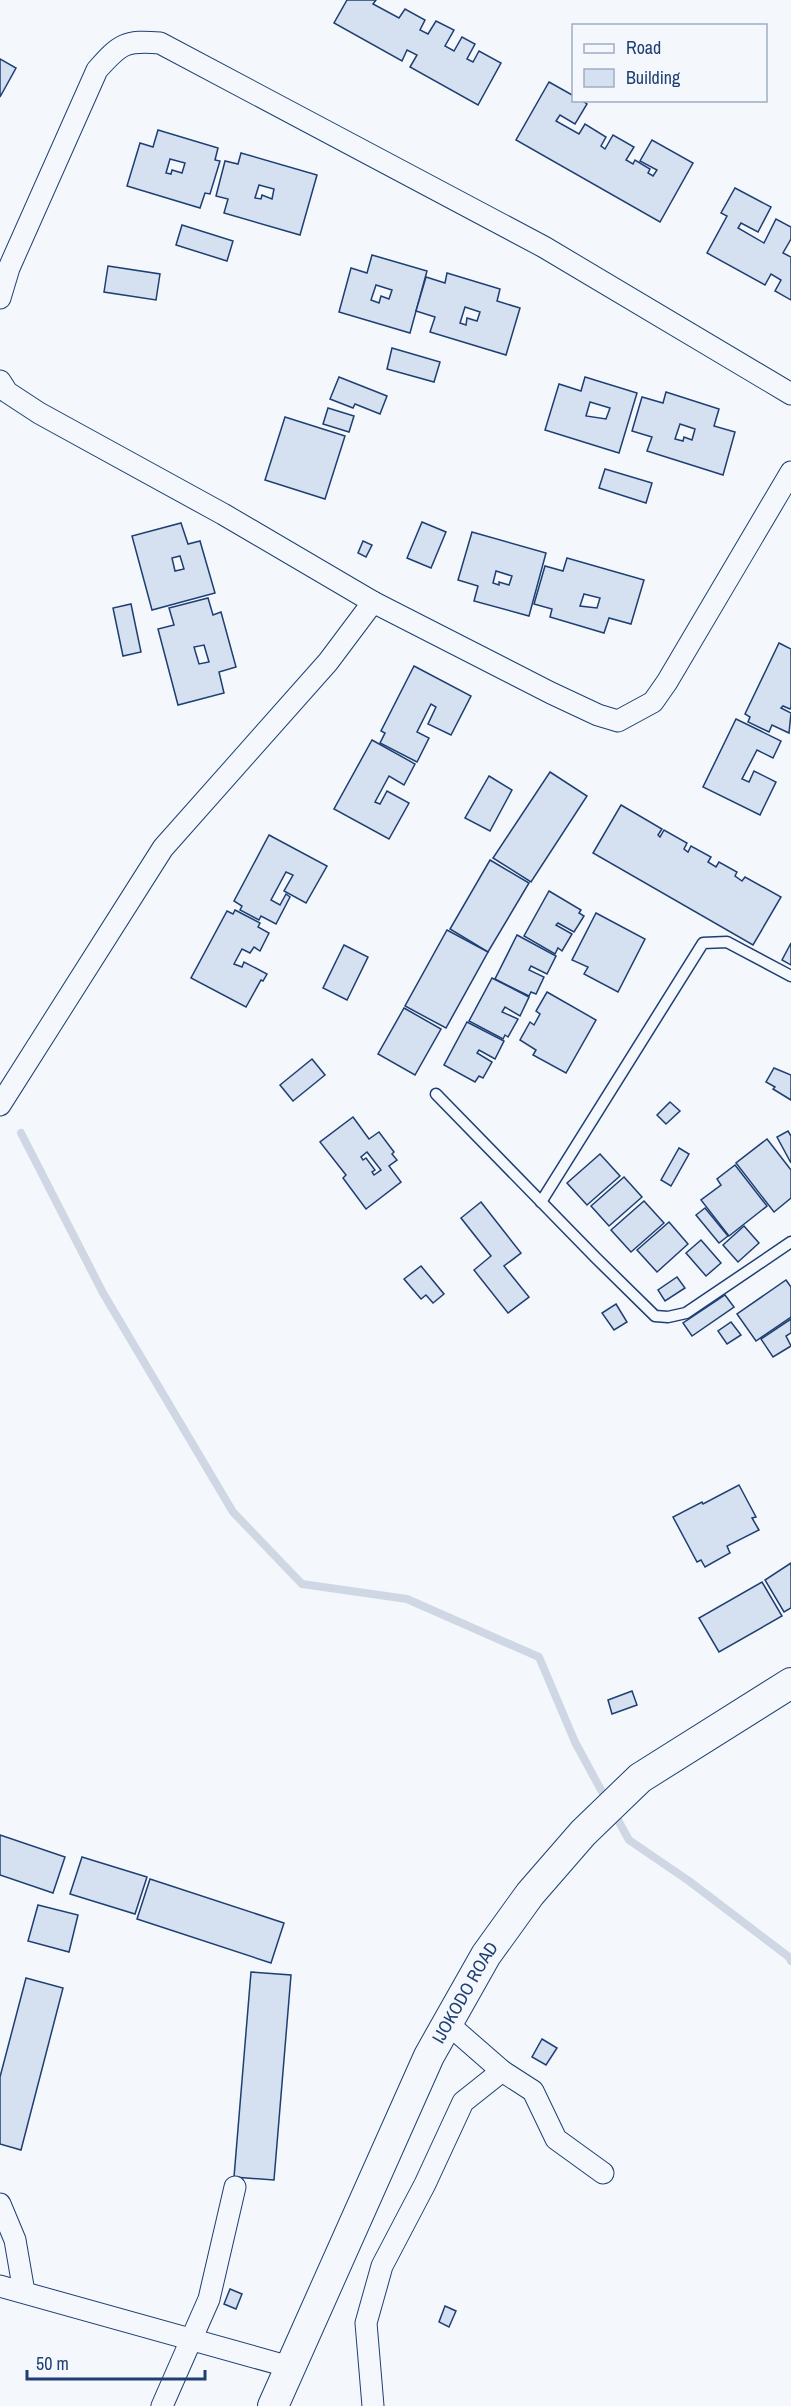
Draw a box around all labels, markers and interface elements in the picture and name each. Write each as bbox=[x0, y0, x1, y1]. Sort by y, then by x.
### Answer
legend bbox=[572, 24, 767, 102]
text: Road bbox=[626, 35, 661, 60]
text: Building bbox=[626, 65, 681, 90]
street label: IJOKODO ROAD bbox=[426, 1936, 504, 2048]
scale bar bbox=[27, 2343, 206, 2381]
text: 50 m bbox=[36, 2351, 69, 2376]

